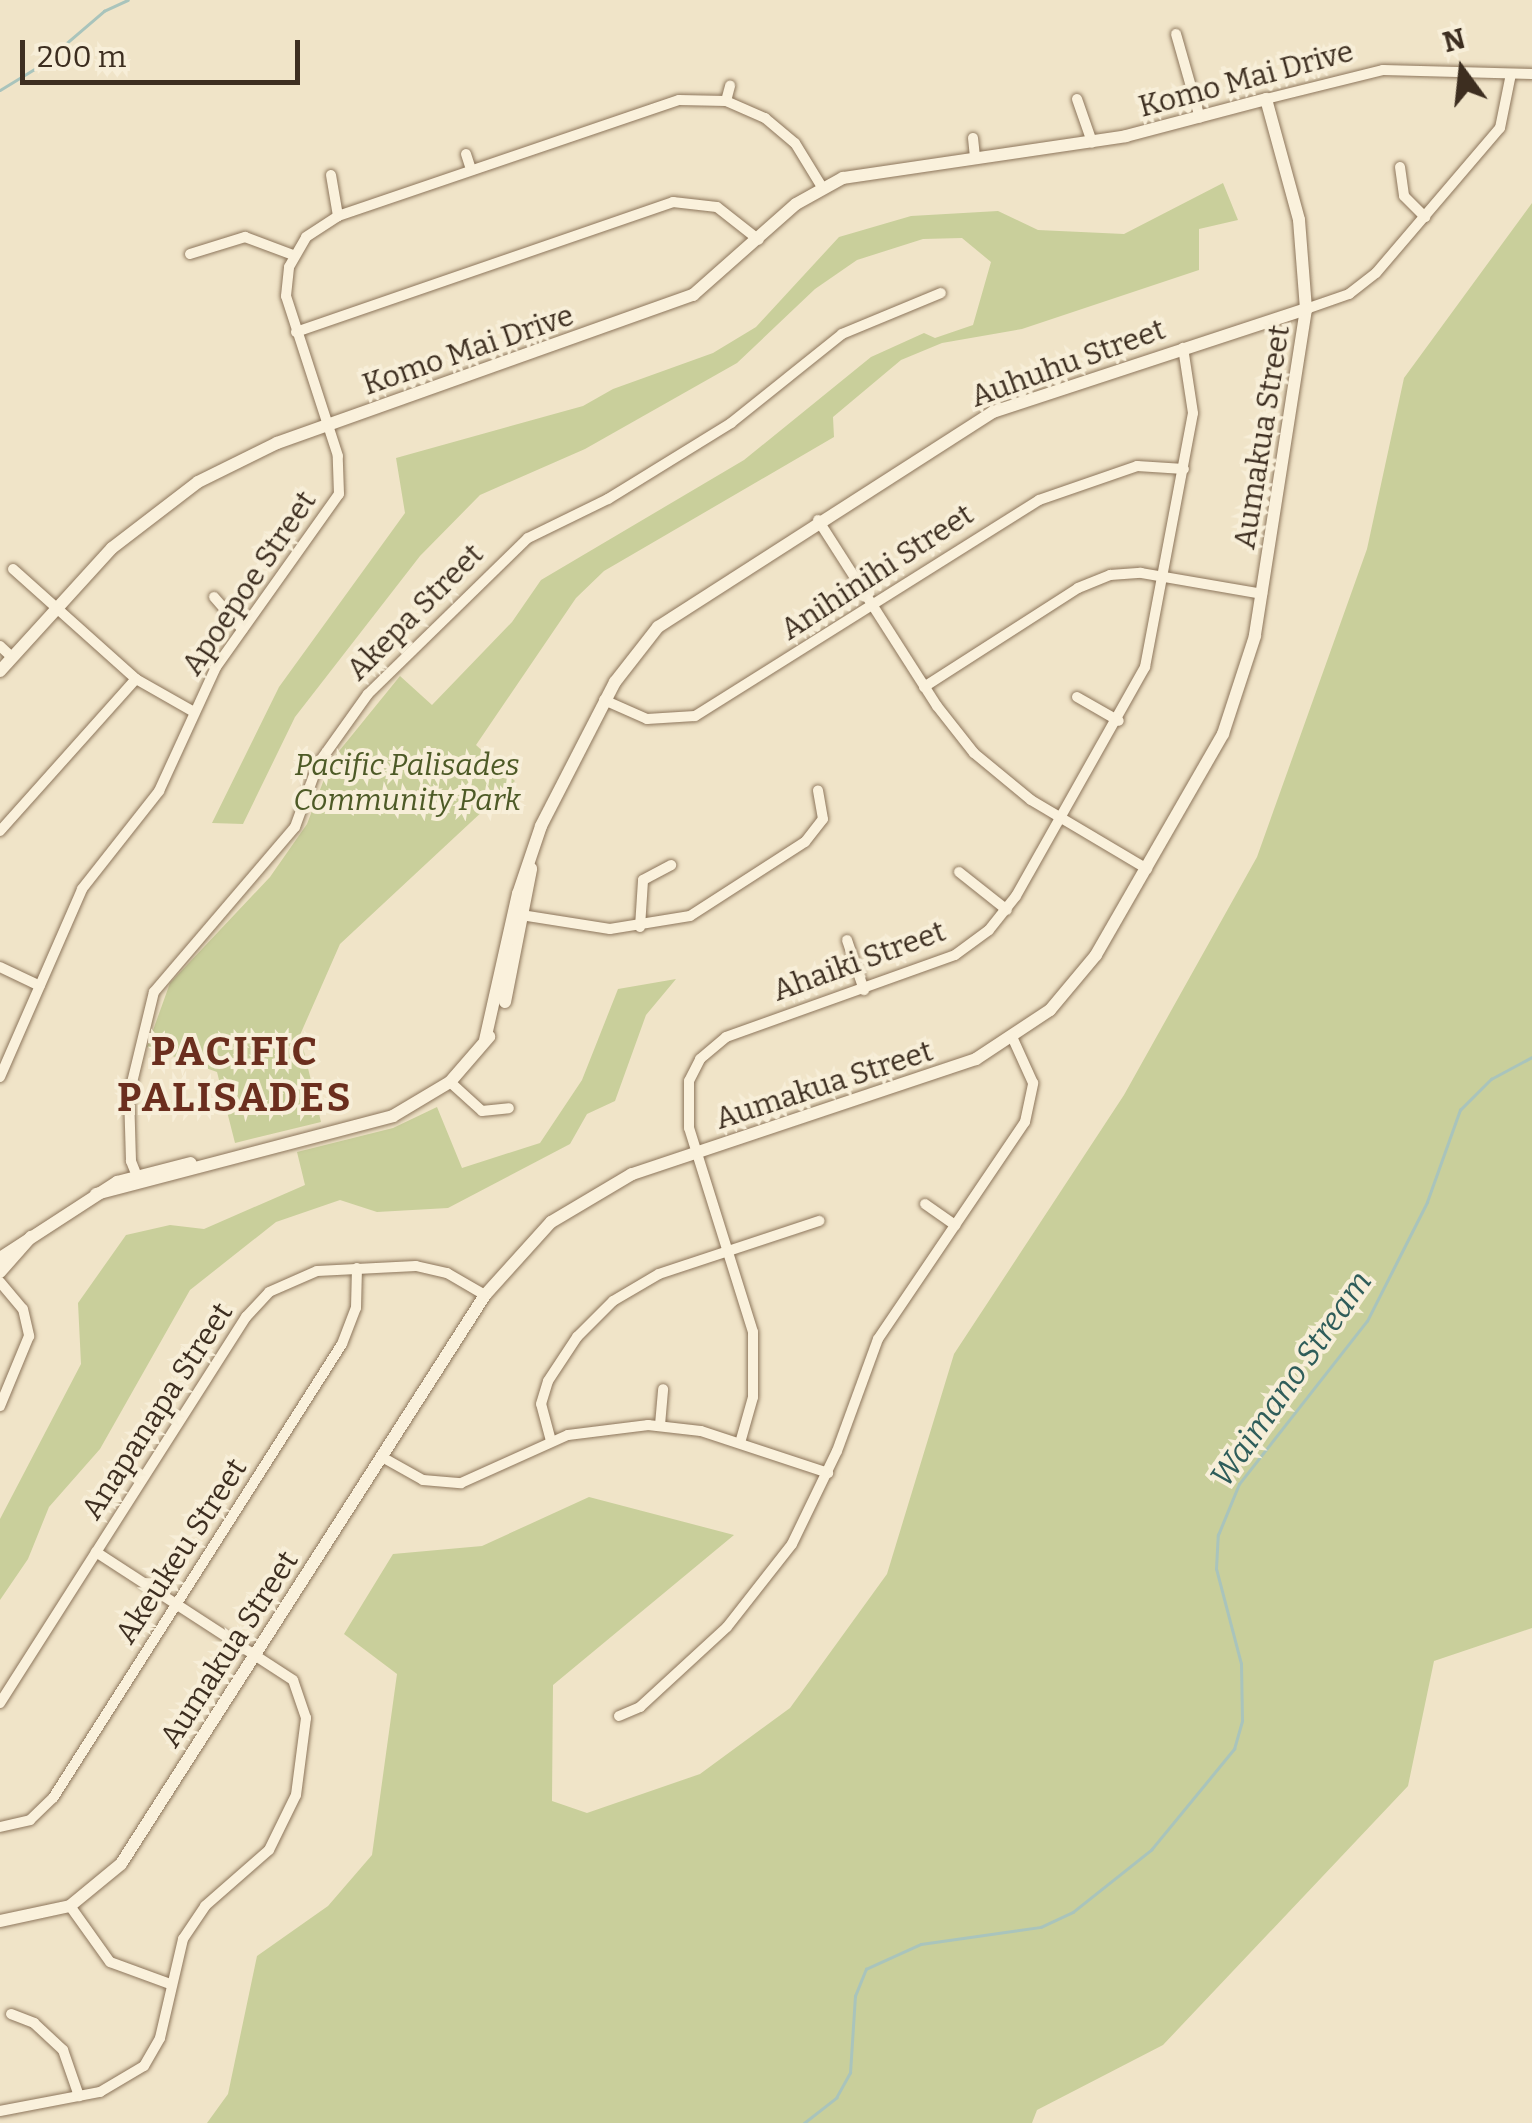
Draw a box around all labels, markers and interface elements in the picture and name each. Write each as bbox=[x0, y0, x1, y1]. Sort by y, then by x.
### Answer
scale bar bbox=[25, 20, 305, 82]
north arrow bbox=[1412, 20, 1512, 120]
text: N bbox=[1439, 22, 1469, 59]
street label: Komo Mai Drive bbox=[1135, 33, 1357, 125]
text: 200 m bbox=[37, 39, 126, 75]
street label: Komo Mai Drive bbox=[358, 297, 578, 403]
street label: Auhuhu Street bbox=[966, 311, 1170, 415]
street label: Aumakua Street bbox=[1227, 322, 1297, 552]
street label: Apoepoe Street bbox=[174, 484, 324, 682]
street label: Anihinihi Street bbox=[774, 496, 980, 648]
street label: Akepa Street bbox=[339, 536, 491, 688]
park label: Pacific Palisades Community Park bbox=[293, 747, 521, 818]
street label: Ahaiki Street bbox=[768, 913, 950, 1009]
district label: PACIFIC PALISADES bbox=[117, 1028, 353, 1122]
street label: Aumakua Street bbox=[711, 1033, 937, 1137]
water label: Waimano Stream bbox=[1202, 1264, 1380, 1494]
street label: Anapanapa Street bbox=[74, 1296, 240, 1526]
street label: Akeukeu Street bbox=[108, 1452, 254, 1650]
street label: Aumakua Street bbox=[152, 1544, 306, 1754]

